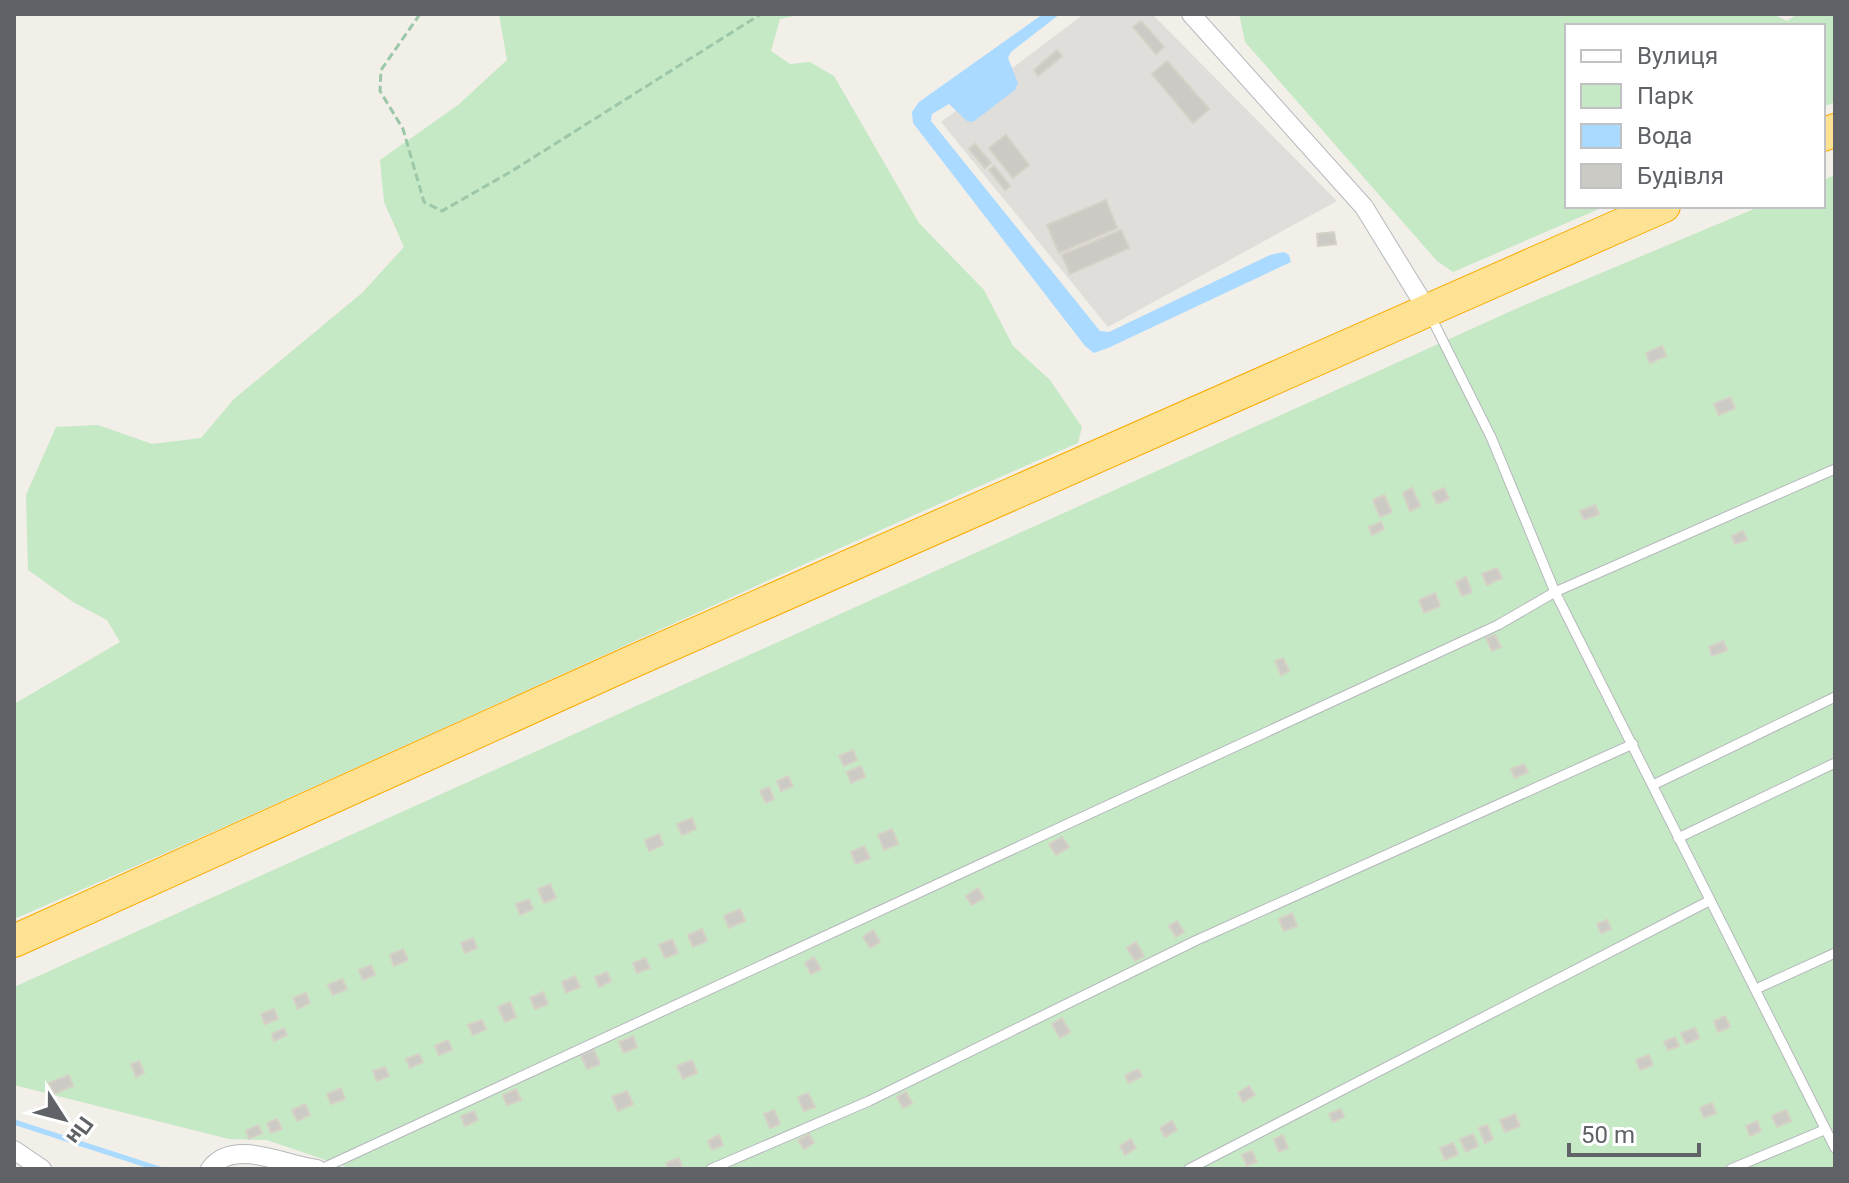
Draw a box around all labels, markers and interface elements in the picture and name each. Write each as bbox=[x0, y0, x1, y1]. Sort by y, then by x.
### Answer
legend bbox=[1565, 24, 1825, 208]
text: Вулиця bbox=[1637, 42, 1718, 70]
text: Парк bbox=[1637, 82, 1694, 110]
text: Вода bbox=[1637, 122, 1692, 150]
text: Будівля bbox=[1637, 162, 1724, 190]
north arrow bbox=[24, 1079, 104, 1159]
scale bar bbox=[1569, 1107, 1699, 1157]
text: Пн bbox=[61, 1112, 98, 1149]
text: 50 m bbox=[1581, 1121, 1635, 1149]

